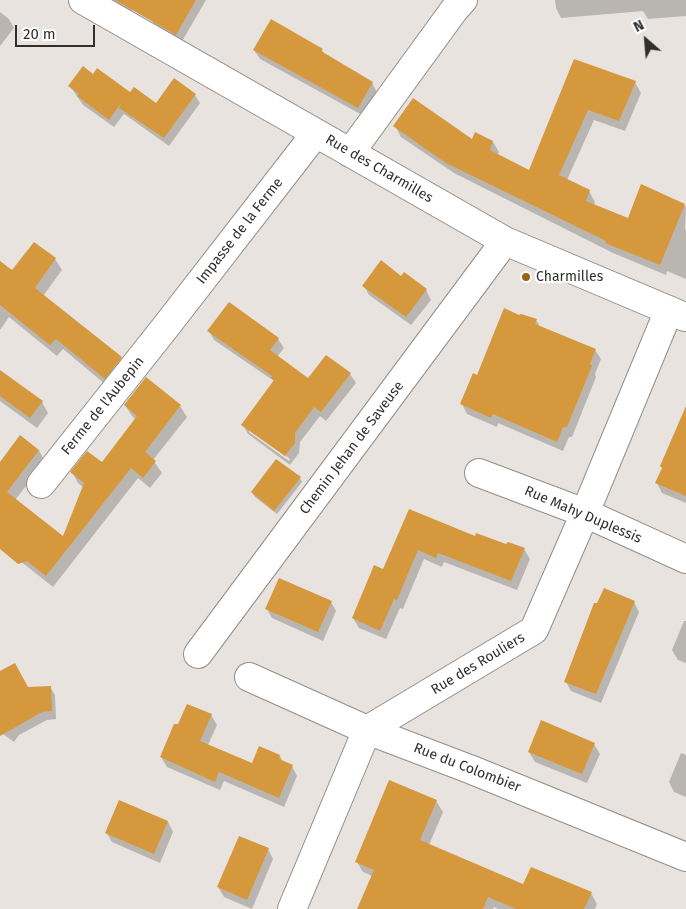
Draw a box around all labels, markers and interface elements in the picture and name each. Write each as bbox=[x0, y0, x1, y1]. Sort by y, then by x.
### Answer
scale bar bbox=[18, 15, 98, 47]
north arrow bbox=[621, 15, 671, 65]
text: N bbox=[631, 17, 647, 36]
text: 20 m bbox=[23, 25, 56, 43]
street label: Rue des Charmilles bbox=[322, 131, 436, 207]
street label: Impasse de la Ferme bbox=[193, 175, 287, 287]
place label: Charmilles bbox=[536, 269, 603, 285]
marker: Charmilles bbox=[520, 271, 532, 283]
street label: Ferme de l'Aubepin bbox=[58, 353, 148, 459]
street label: Chemin Jehan de Saveuse bbox=[296, 378, 408, 518]
street label: Rue Mahy Duplessis bbox=[522, 483, 644, 547]
street label: Rue des Rouliers bbox=[428, 629, 528, 699]
street label: Rue du Colombier bbox=[411, 740, 523, 796]

